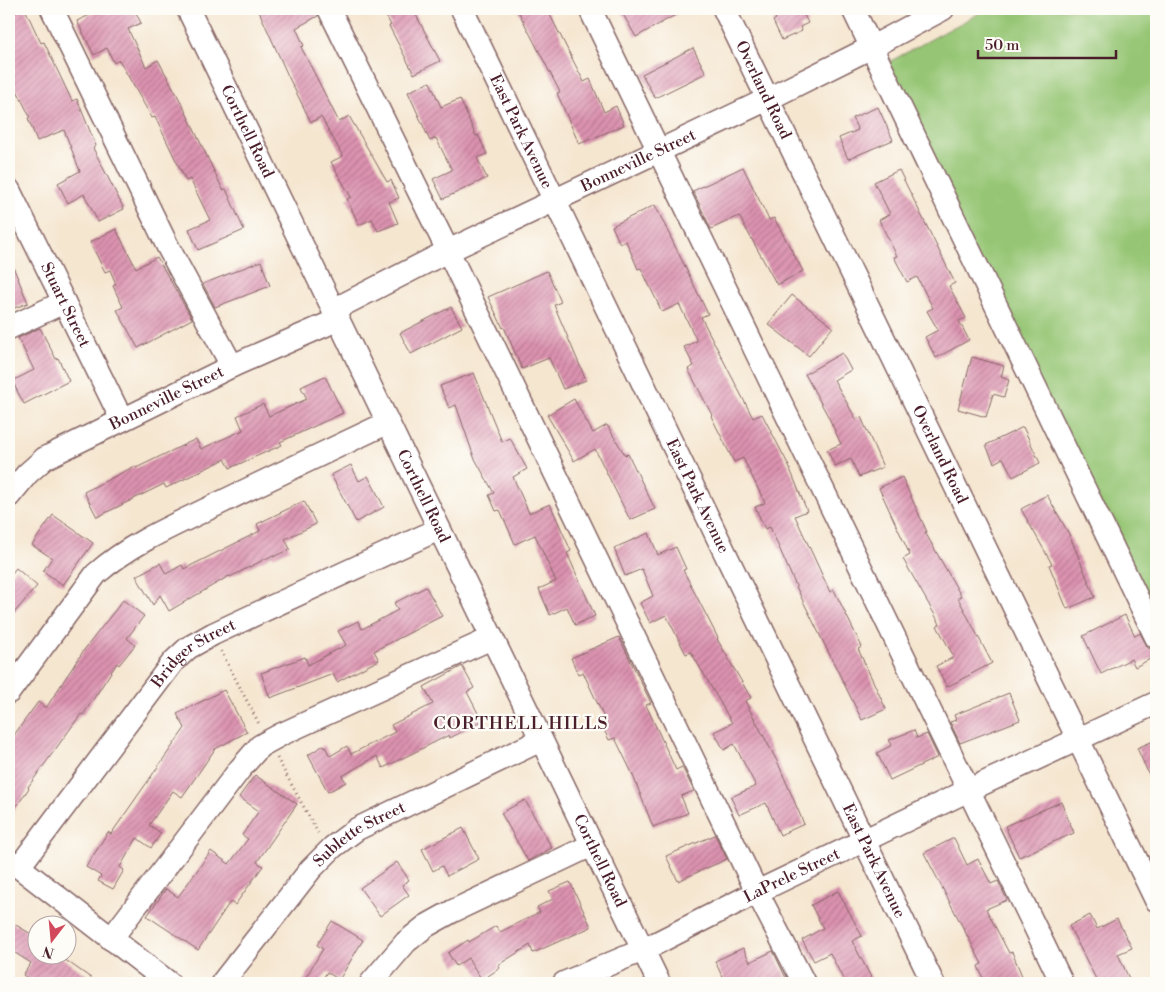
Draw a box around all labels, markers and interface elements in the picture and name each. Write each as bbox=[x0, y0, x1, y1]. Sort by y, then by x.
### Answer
scale bar bbox=[978, 28, 1115, 60]
text: 50 m bbox=[985, 36, 1019, 55]
street label: Overland Road bbox=[731, 38, 796, 142]
street label: East Park Avenue bbox=[485, 71, 557, 192]
street label: Corthell Road bbox=[216, 82, 278, 181]
street label: Bonneville Street bbox=[577, 125, 699, 197]
street label: Stuart Street bbox=[36, 259, 95, 351]
street label: Bonneville Street bbox=[105, 361, 227, 435]
street label: Overland Road bbox=[908, 402, 972, 507]
street label: East Park Avenue bbox=[661, 436, 734, 557]
street label: Corthell Road bbox=[393, 446, 454, 546]
street label: Bridger Street bbox=[147, 615, 239, 693]
district label: CORTHELL HILLS bbox=[433, 712, 609, 735]
street label: Sublette Street bbox=[309, 797, 409, 871]
street label: East Park Avenue bbox=[838, 800, 910, 921]
street label: Corthell Road bbox=[569, 811, 631, 910]
street label: LaPrele Street bbox=[740, 844, 843, 907]
north arrow bbox=[28, 914, 78, 964]
text: N bbox=[41, 941, 56, 962]

